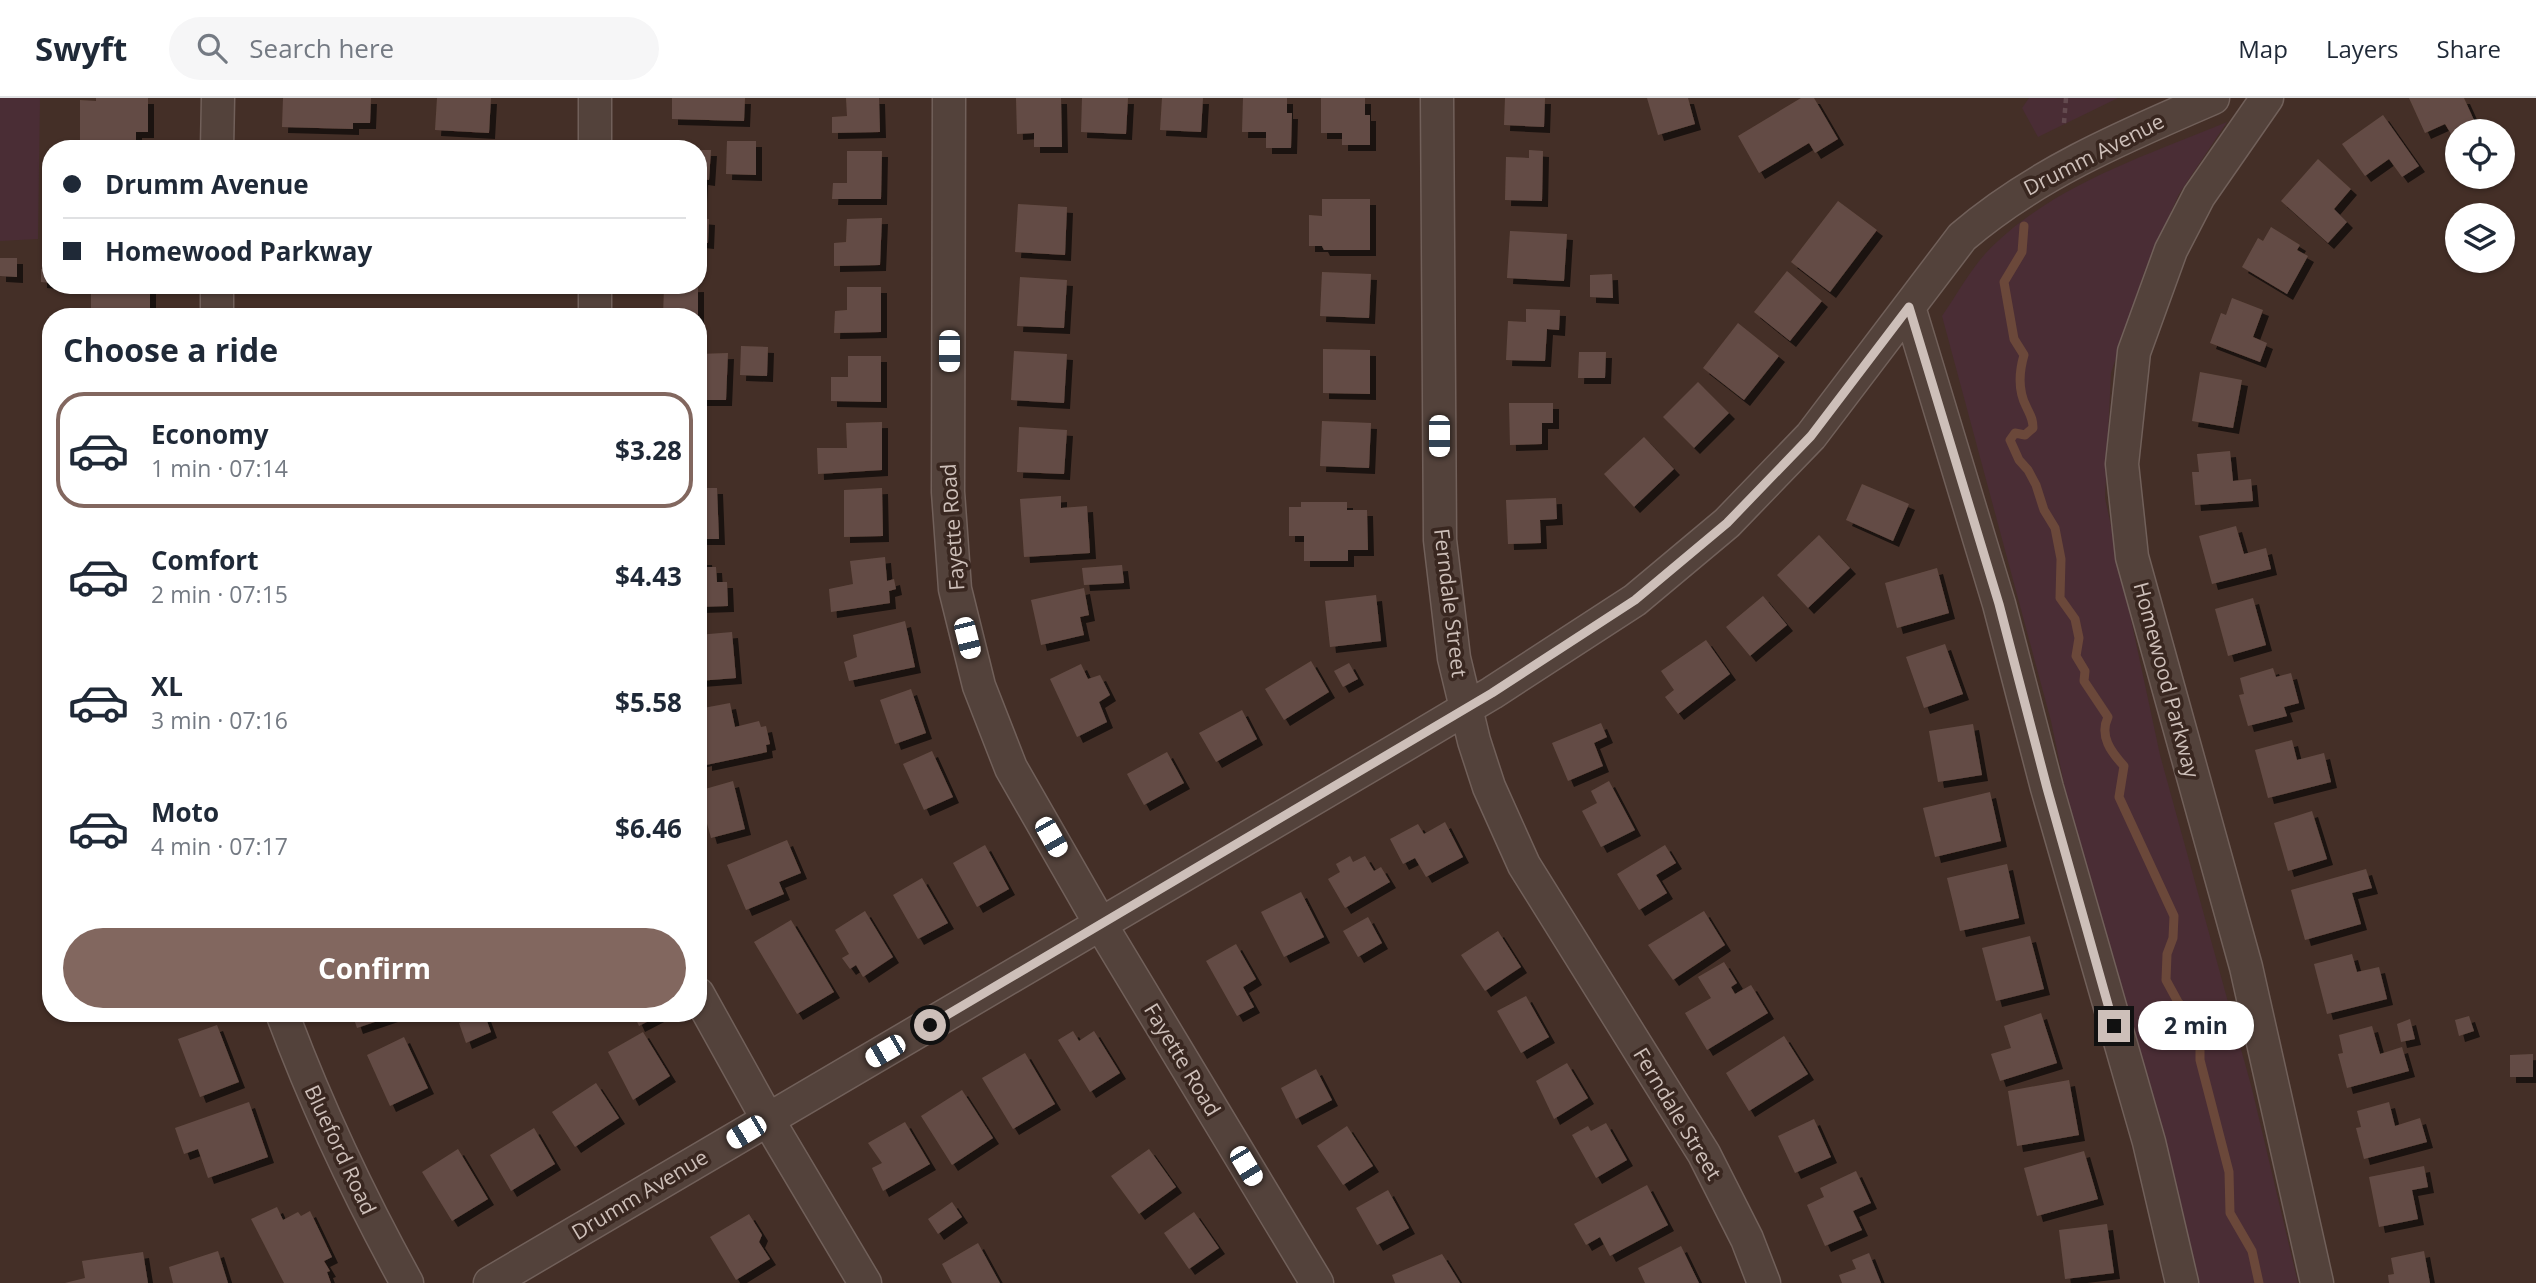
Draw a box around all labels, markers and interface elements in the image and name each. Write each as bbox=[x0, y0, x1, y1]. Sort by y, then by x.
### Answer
search box bbox=[169, 17, 659, 80]
text: Swyft bbox=[35, 26, 127, 71]
icon: search bbox=[193, 29, 231, 67]
text: Search here bbox=[249, 30, 394, 66]
text: Map bbox=[2238, 32, 2288, 65]
text: Layers bbox=[2326, 32, 2399, 65]
text: Share bbox=[2437, 32, 2501, 65]
street label: Drumm Avenue bbox=[2019, 107, 2169, 202]
map controls bbox=[2445, 119, 2515, 273]
button: locate bbox=[2445, 119, 2515, 189]
text: Drumm Avenue bbox=[105, 166, 309, 202]
button: layers bbox=[2445, 203, 2515, 273]
text: Homewood Parkway bbox=[105, 233, 372, 269]
text: Choose a ride bbox=[63, 328, 278, 371]
car bbox=[939, 330, 960, 372]
car bbox=[1429, 415, 1450, 457]
text: Economy bbox=[151, 416, 269, 452]
icon: car bbox=[67, 419, 130, 482]
text: $3.28 bbox=[615, 432, 682, 468]
text: 1 min · 07:14 bbox=[151, 452, 288, 484]
street label: Fayette Road bbox=[934, 463, 970, 591]
street label: Ferndale Street bbox=[1428, 527, 1474, 679]
text: Comfort bbox=[151, 542, 258, 578]
icon: car bbox=[67, 545, 130, 608]
text: $4.43 bbox=[615, 558, 682, 594]
text: 2 min · 07:15 bbox=[151, 578, 288, 610]
street label: Homewood Parkway bbox=[2127, 579, 2207, 781]
car bbox=[952, 615, 983, 661]
text: XL bbox=[151, 668, 183, 704]
icon: car bbox=[67, 671, 130, 734]
text: $5.58 bbox=[615, 684, 682, 720]
text: 3 min · 07:16 bbox=[151, 704, 288, 736]
text: Moto bbox=[151, 794, 219, 830]
icon: car bbox=[67, 797, 130, 860]
text: $6.46 bbox=[615, 810, 682, 846]
car bbox=[1032, 814, 1071, 860]
text: 4 min · 07:17 bbox=[151, 830, 288, 862]
button: Confirm bbox=[63, 928, 686, 1008]
street label: Fayette Road bbox=[1138, 998, 1228, 1121]
callout: 2 min bbox=[2138, 1002, 2254, 1051]
route start bbox=[914, 1009, 946, 1041]
text: 2 min bbox=[2164, 1009, 2228, 1041]
route end bbox=[2098, 1010, 2130, 1042]
car bbox=[862, 1031, 909, 1071]
street label: Ferndale Street bbox=[1627, 1042, 1728, 1185]
street label: Blueford Road bbox=[299, 1080, 383, 1219]
car bbox=[723, 1112, 770, 1152]
street label: Drumm Avenue bbox=[566, 1142, 713, 1246]
car bbox=[1227, 1143, 1266, 1189]

